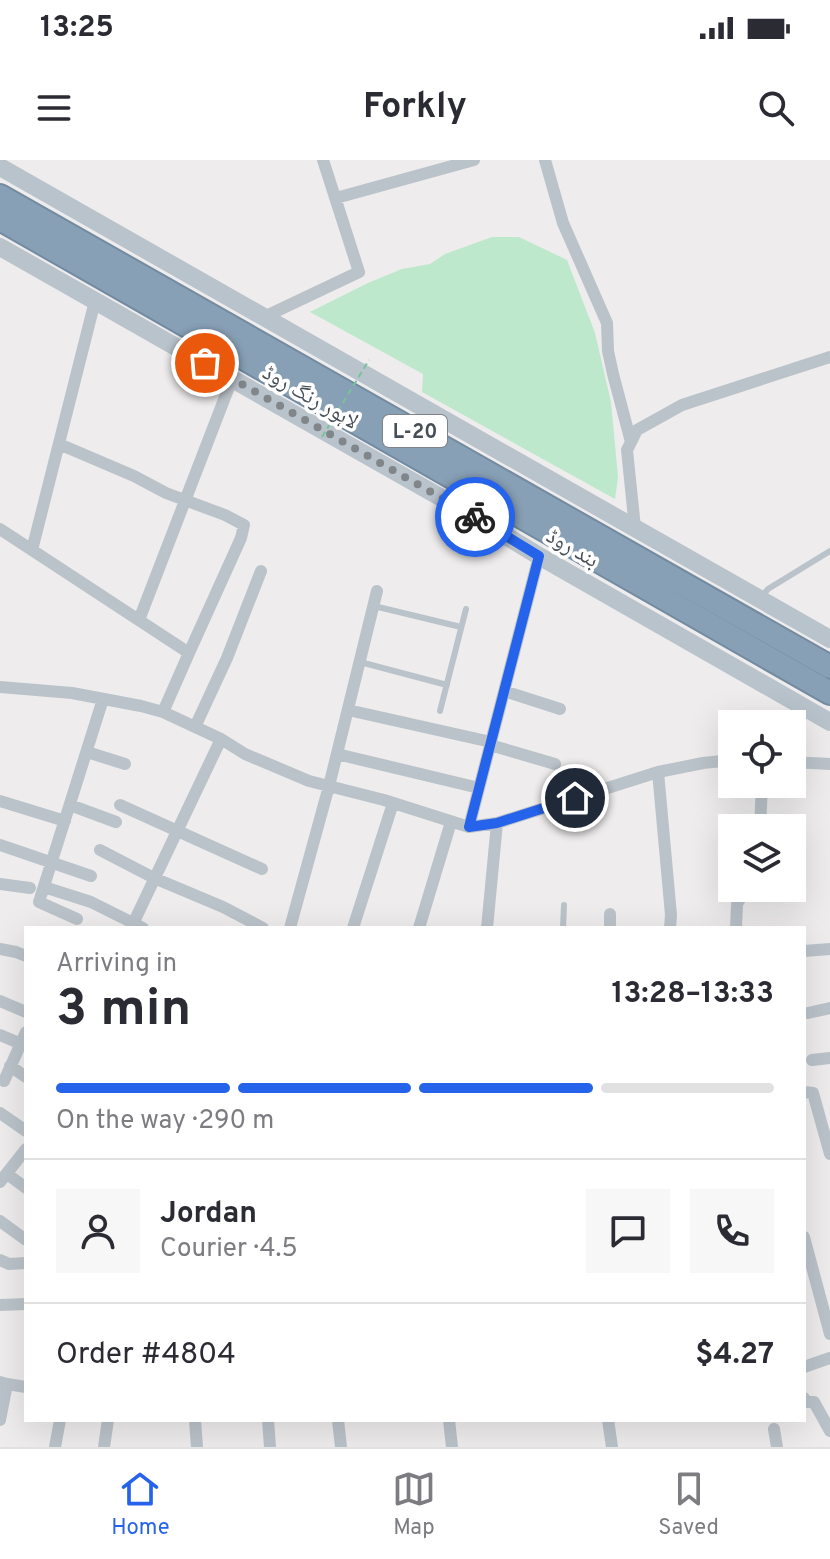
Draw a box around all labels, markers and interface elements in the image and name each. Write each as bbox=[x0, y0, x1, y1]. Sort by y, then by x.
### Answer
text: 13:25 bbox=[40, 10, 114, 47]
text: Forkly bbox=[363, 85, 467, 131]
icon: menu bbox=[32, 86, 76, 130]
icon: search bbox=[754, 86, 798, 130]
pin bbox=[171, 329, 239, 397]
icon: bag bbox=[183, 341, 227, 385]
street label: لاہور رنگ روڈ bbox=[257, 360, 362, 436]
road number: L-20 bbox=[383, 415, 447, 447]
courier bbox=[435, 477, 515, 557]
icon: bike bbox=[453, 495, 497, 539]
street label: بند روڈ bbox=[541, 523, 603, 575]
map controls bbox=[718, 710, 806, 902]
button: locate bbox=[718, 710, 806, 798]
pin bbox=[541, 764, 609, 832]
icon: home bbox=[553, 776, 597, 820]
button: layers bbox=[718, 814, 806, 902]
text: Arriving in bbox=[56, 948, 177, 981]
text: 13:28–13:33 bbox=[611, 976, 774, 1013]
text: 3 min bbox=[56, 978, 191, 1044]
text: On the way · 290 m bbox=[56, 1105, 274, 1138]
button: person bbox=[56, 1189, 140, 1273]
button: chat bbox=[586, 1189, 670, 1273]
button: phone bbox=[690, 1189, 774, 1273]
text: Jordan bbox=[160, 1196, 257, 1233]
text: Courier · 4.5 bbox=[160, 1233, 298, 1266]
text: Order #4804 bbox=[56, 1337, 236, 1374]
text: $4.27 bbox=[695, 1337, 774, 1374]
tab: Home bbox=[111, 1467, 170, 1542]
tab: Map bbox=[392, 1467, 436, 1542]
tab: Saved bbox=[658, 1467, 719, 1542]

